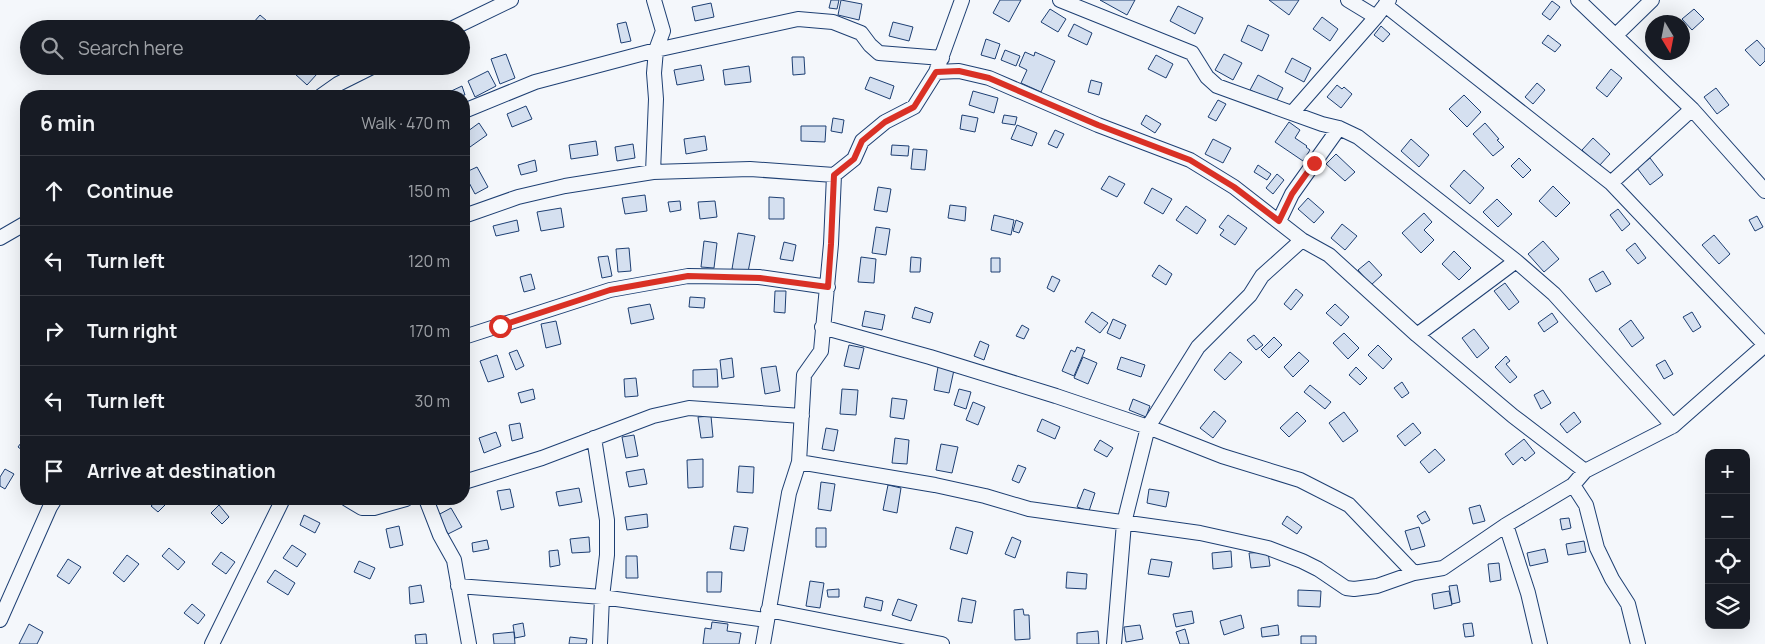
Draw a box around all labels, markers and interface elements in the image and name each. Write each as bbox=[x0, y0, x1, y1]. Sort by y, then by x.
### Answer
north arrow bbox=[1645, 15, 1690, 60]
search box bbox=[20, 20, 470, 75]
icon: search bbox=[38, 34, 66, 62]
text: Search here bbox=[78, 35, 184, 61]
text: 6 min bbox=[40, 109, 95, 137]
text: Walk · 470 m bbox=[361, 112, 450, 134]
route end bbox=[1303, 152, 1326, 175]
icon: ahead bbox=[40, 177, 68, 205]
text: Continue bbox=[87, 178, 173, 204]
text: 150 m bbox=[408, 180, 450, 202]
icon: left bbox=[40, 247, 68, 275]
text: Turn left bbox=[87, 248, 165, 274]
text: 120 m bbox=[408, 250, 450, 272]
route start bbox=[489, 315, 512, 338]
icon: right bbox=[40, 317, 68, 345]
text: Turn right bbox=[87, 318, 177, 344]
text: 170 m bbox=[409, 320, 450, 342]
icon: left bbox=[40, 387, 68, 415]
text: Turn left bbox=[87, 388, 165, 414]
text: 30 m bbox=[415, 390, 450, 412]
map controls bbox=[1705, 449, 1750, 629]
button: + bbox=[1705, 449, 1750, 494]
icon: arrive bbox=[40, 457, 68, 485]
text: Arrive at destination bbox=[87, 458, 276, 484]
button: − bbox=[1705, 494, 1750, 539]
button: locate bbox=[1705, 539, 1750, 584]
button: layers bbox=[1705, 584, 1750, 629]

